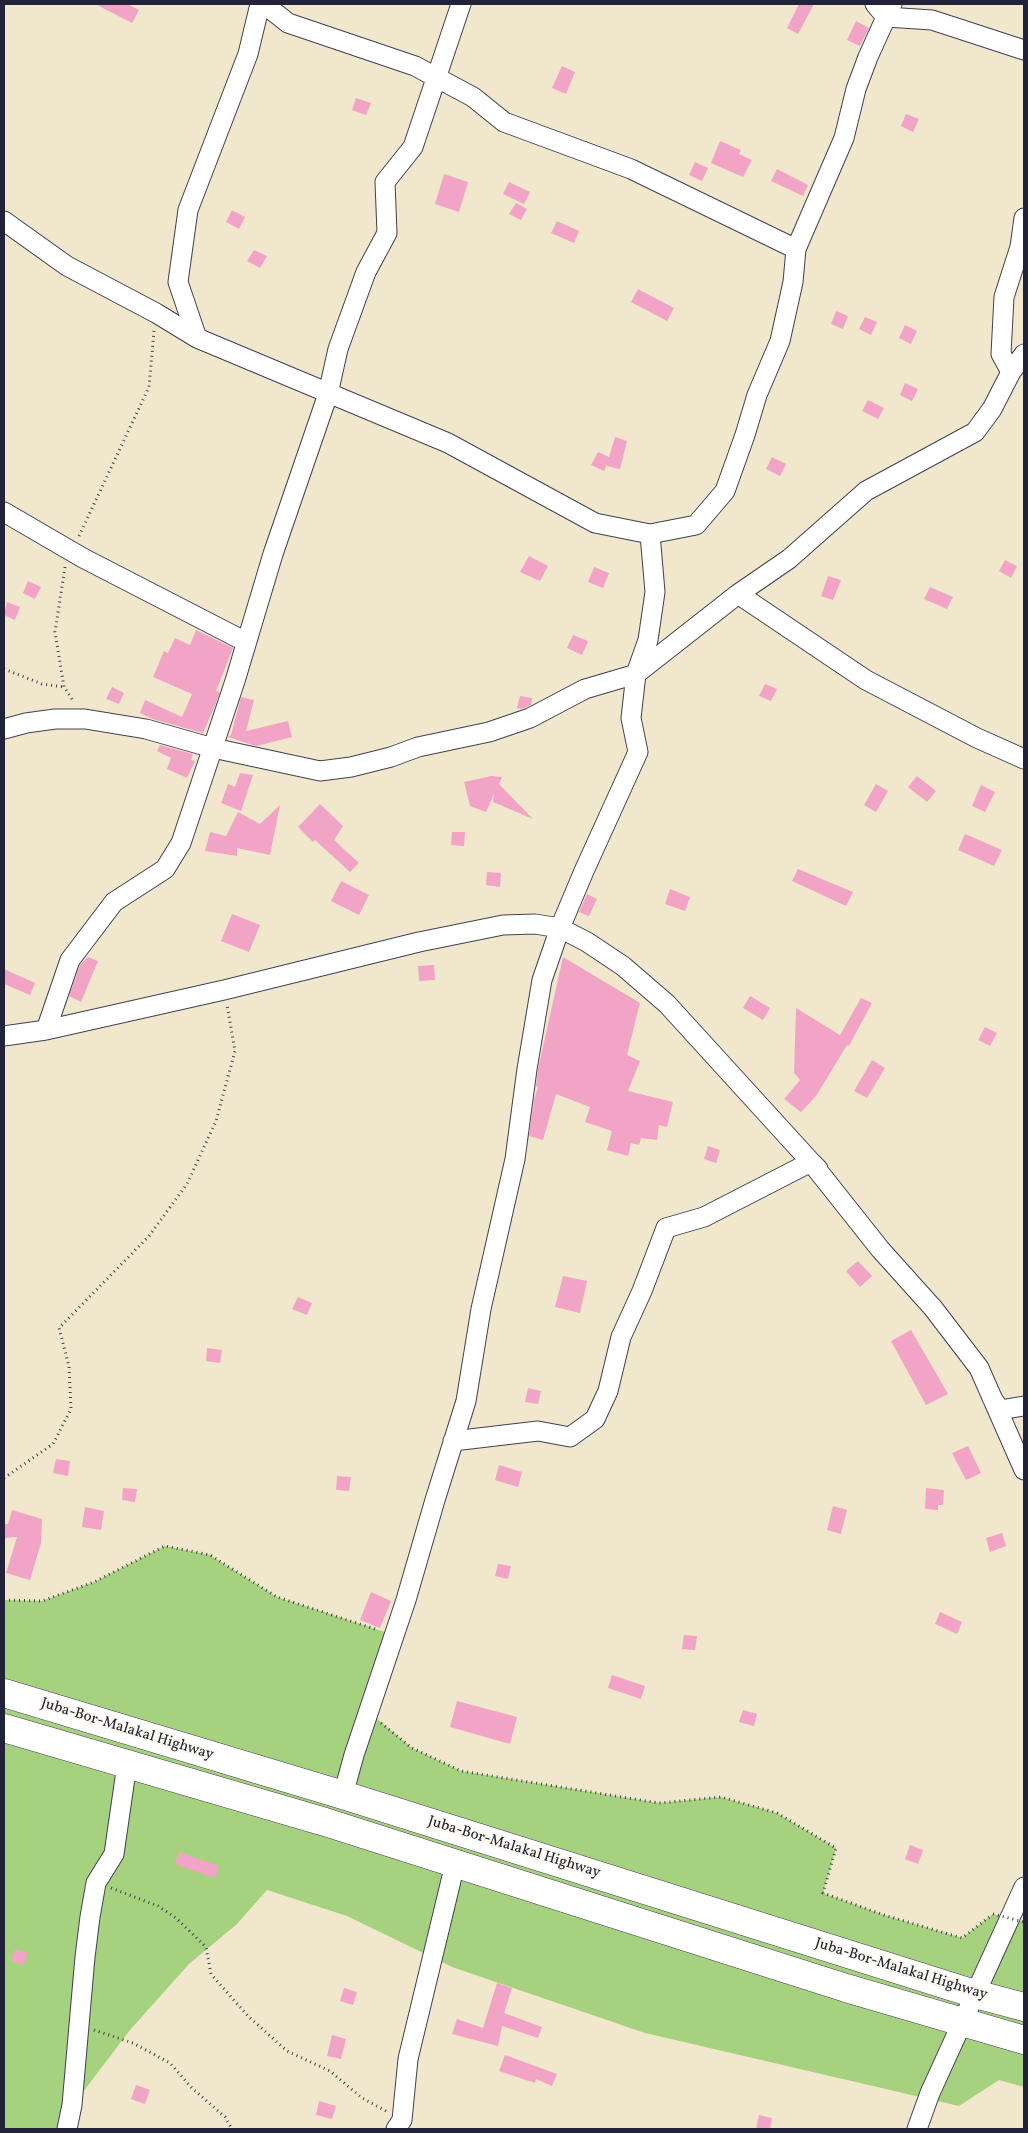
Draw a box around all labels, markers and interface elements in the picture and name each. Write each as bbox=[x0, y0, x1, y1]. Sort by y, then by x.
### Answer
street label: Juba-Bor-Malakal Highway bbox=[39, 1695, 215, 1765]
street label: Juba-Bor-Malakal Highway bbox=[426, 1813, 602, 1883]
street label: Juba-Bor-Malakal Highway bbox=[813, 1935, 989, 2005]

